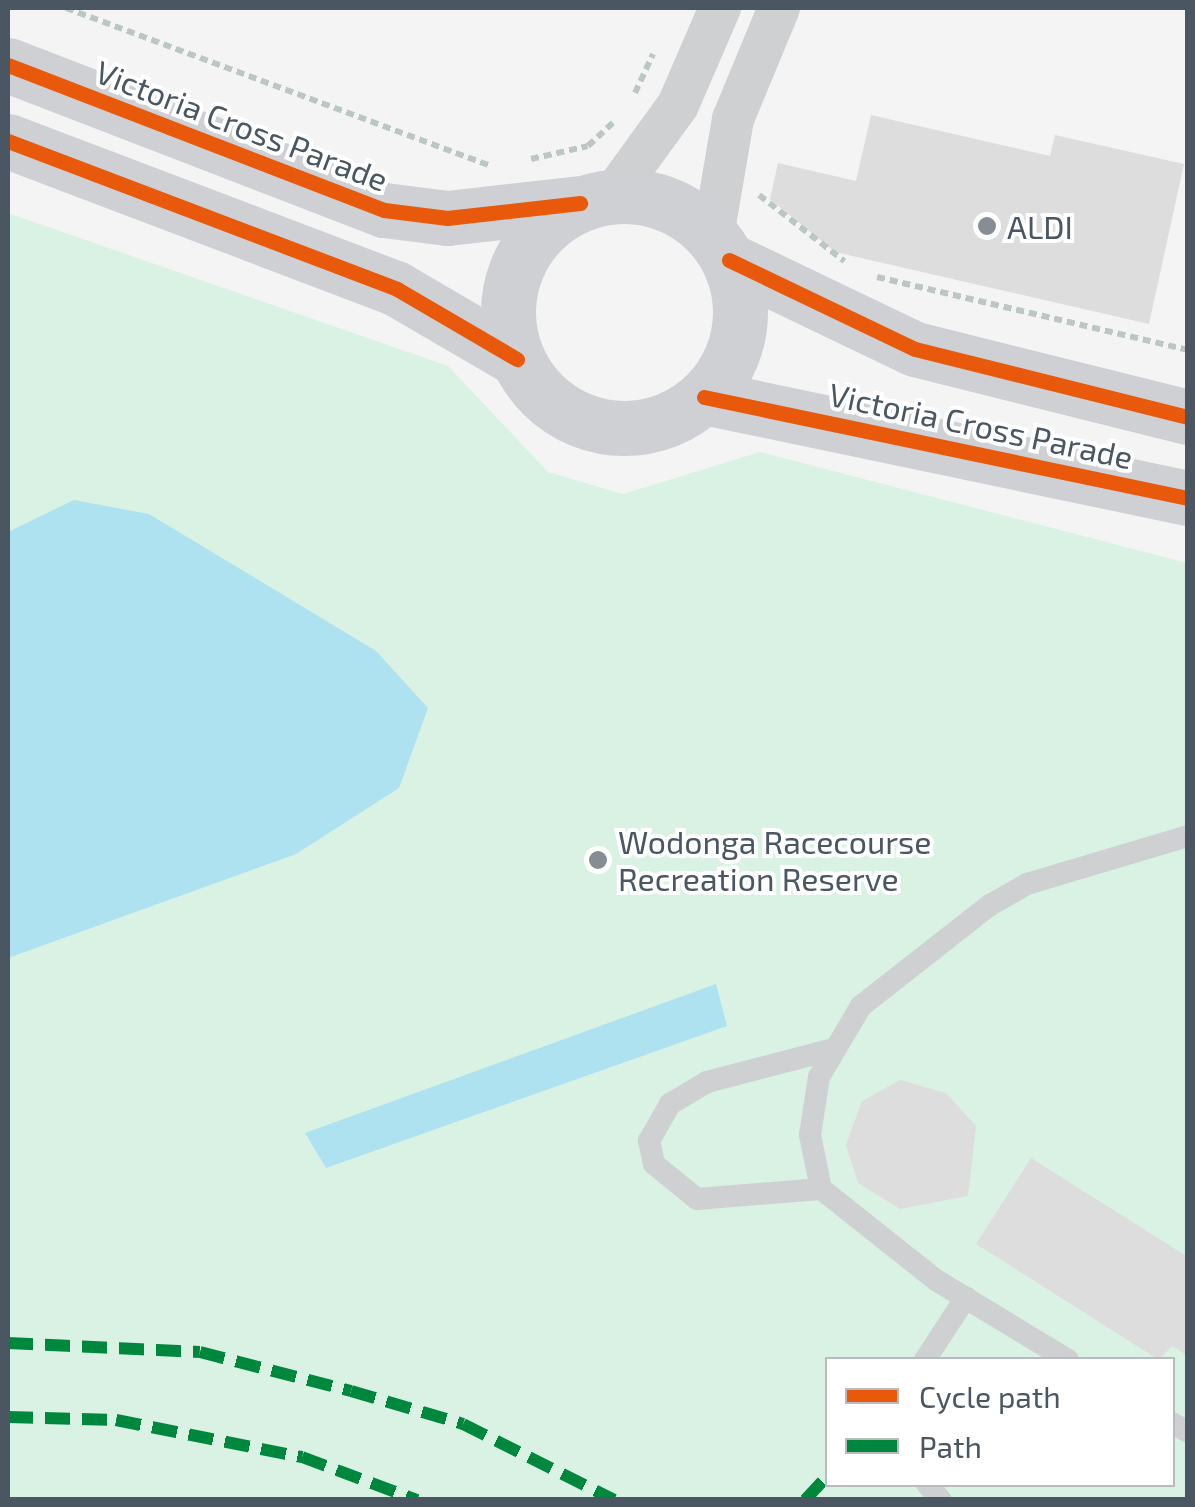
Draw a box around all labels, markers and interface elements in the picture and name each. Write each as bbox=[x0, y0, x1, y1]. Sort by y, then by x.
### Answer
street label: Victoria Cross Parade bbox=[91, 52, 393, 198]
place label: ALDI bbox=[1007, 207, 1073, 245]
marker: ALDI bbox=[976, 215, 998, 237]
street label: Victoria Cross Parade bbox=[826, 374, 1136, 476]
place label: Wodonga Racecourse Recreation Reserve bbox=[618, 823, 931, 898]
marker: Wodonga Racecourse Recreation Reserve bbox=[587, 849, 609, 871]
legend bbox=[825, 1357, 1175, 1487]
text: Cycle path bbox=[919, 1378, 1061, 1414]
text: Path bbox=[919, 1428, 982, 1464]

